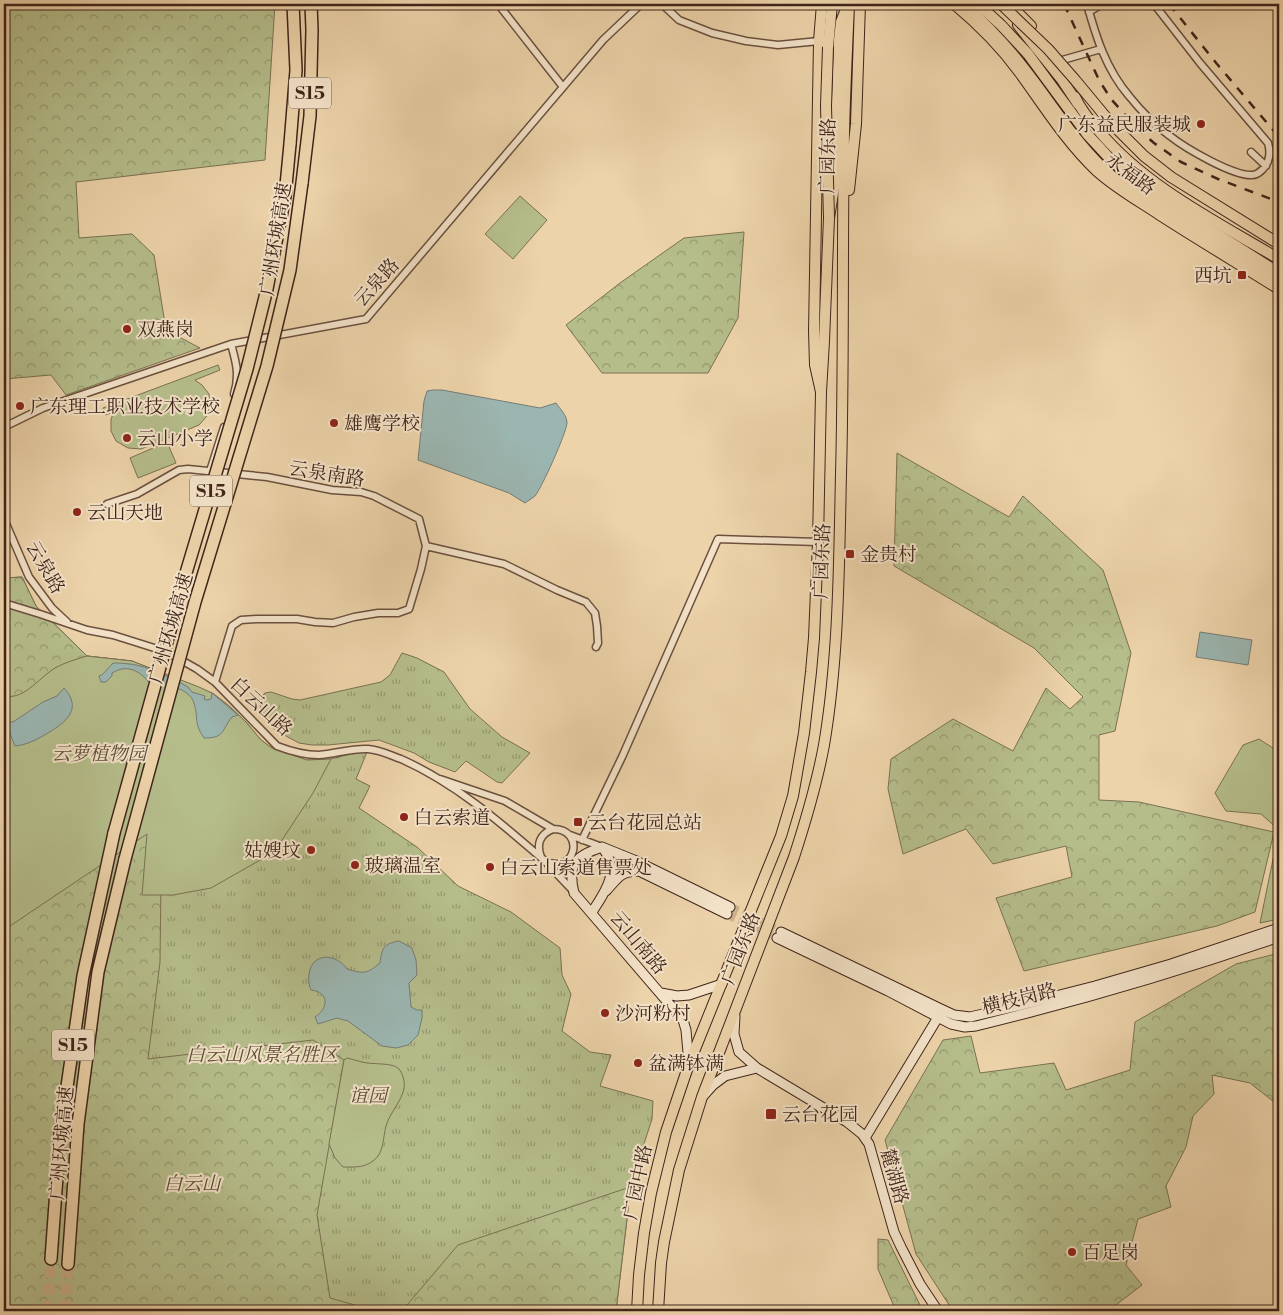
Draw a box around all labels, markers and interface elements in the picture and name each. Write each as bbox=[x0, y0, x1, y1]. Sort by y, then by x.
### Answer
road number: S15 bbox=[289, 78, 331, 109]
place label: 广东益民服装城 bbox=[1058, 113, 1191, 137]
street label: 广园东路 bbox=[815, 118, 841, 194]
marker: 广东益民服装城 bbox=[1195, 118, 1207, 130]
street label: 永福路 bbox=[1100, 147, 1160, 201]
street label: 广州环城高速 bbox=[255, 181, 297, 297]
street label: 云泉路 bbox=[349, 253, 405, 312]
place label: 西坑 bbox=[1194, 264, 1232, 288]
marker: 西坑 bbox=[1236, 269, 1248, 281]
place label: 双燕岗 bbox=[137, 318, 194, 342]
marker: 双燕岗 bbox=[121, 323, 133, 335]
place label: 广东理工职业技术学校 bbox=[30, 395, 220, 419]
marker: 广东理工职业技术学校 bbox=[14, 400, 26, 412]
place label: 雄鹰学校 bbox=[344, 412, 420, 436]
marker: 雄鹰学校 bbox=[328, 417, 340, 429]
place label: 云山小学 bbox=[137, 427, 213, 451]
marker: 云山小学 bbox=[121, 432, 133, 444]
street label: 云泉南路 bbox=[287, 456, 366, 492]
road number: S15 bbox=[190, 476, 232, 506]
place label: 云山天地 bbox=[87, 501, 163, 525]
marker: 云山天地 bbox=[71, 506, 83, 518]
street label: 广园东路 bbox=[809, 523, 835, 599]
street label: 云泉路 bbox=[20, 537, 70, 598]
place label: 金贵村 bbox=[860, 543, 917, 567]
marker: 金贵村 bbox=[844, 548, 856, 560]
street label: 广州环城高速 bbox=[144, 570, 198, 686]
street label: 白云山路 bbox=[225, 672, 297, 741]
park label: 云萝植物园 bbox=[51, 742, 149, 766]
place label: 白云索道 bbox=[414, 806, 490, 830]
marker: 白云索道 bbox=[398, 811, 410, 823]
place label: 云台花园总站 bbox=[588, 811, 702, 835]
marker: 云台花园总站 bbox=[572, 816, 584, 828]
place label: 姑嫂坟 bbox=[244, 839, 301, 863]
marker: 姑嫂坟 bbox=[305, 844, 317, 856]
place label: 玻璃温室 bbox=[365, 854, 441, 878]
place label: 白云山索道售票处 bbox=[500, 856, 652, 880]
marker: 玻璃温室 bbox=[349, 859, 361, 871]
marker: 白云山索道售票处 bbox=[484, 861, 496, 873]
street label: 云山南路 bbox=[605, 906, 672, 979]
street label: 广园东路 bbox=[716, 909, 766, 988]
street label: 横枝岗路 bbox=[979, 978, 1059, 1020]
place label: 沙河粉村 bbox=[615, 1002, 691, 1026]
marker: 沙河粉村 bbox=[599, 1007, 611, 1019]
road number: S15 bbox=[52, 1030, 94, 1060]
park label: 白云山风景名胜区 bbox=[186, 1043, 341, 1067]
place label: 盆满钵满 bbox=[648, 1052, 724, 1076]
marker: 盆满钵满 bbox=[632, 1057, 644, 1069]
park label: 谊园 bbox=[349, 1084, 390, 1108]
street label: 广州环城高速 bbox=[45, 1085, 79, 1201]
place label: 云台花园 bbox=[782, 1103, 858, 1127]
marker: 云台花园 bbox=[764, 1107, 778, 1121]
street label: 广园中路 bbox=[618, 1143, 658, 1222]
street label: 麓湖路 bbox=[875, 1146, 913, 1207]
park label: 白云山 bbox=[163, 1172, 222, 1196]
place label: 百足岗 bbox=[1082, 1241, 1139, 1265]
marker: 百足岗 bbox=[1066, 1246, 1078, 1258]

